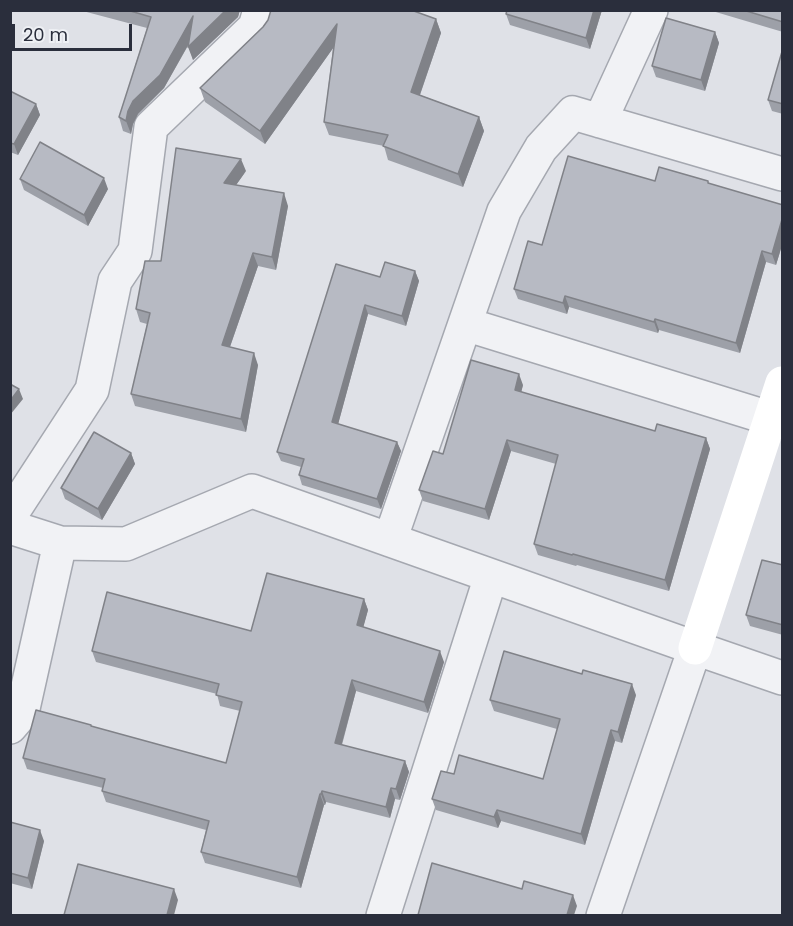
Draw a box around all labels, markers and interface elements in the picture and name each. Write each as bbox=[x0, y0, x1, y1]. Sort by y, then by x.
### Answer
scale bar bbox=[15, 12, 135, 50]
text: 20 m bbox=[23, 22, 68, 47]

